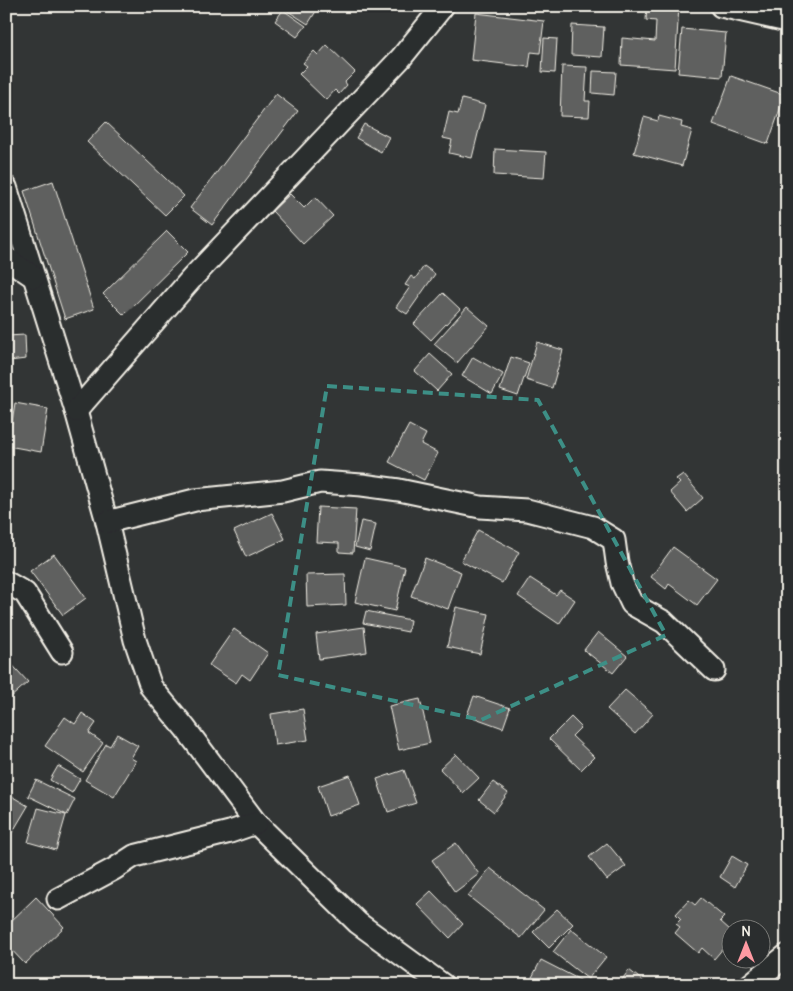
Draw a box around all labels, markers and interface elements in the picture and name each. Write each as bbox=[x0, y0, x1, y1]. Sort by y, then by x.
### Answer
north arrow bbox=[720, 918, 770, 968]
text: N bbox=[741, 922, 751, 940]

